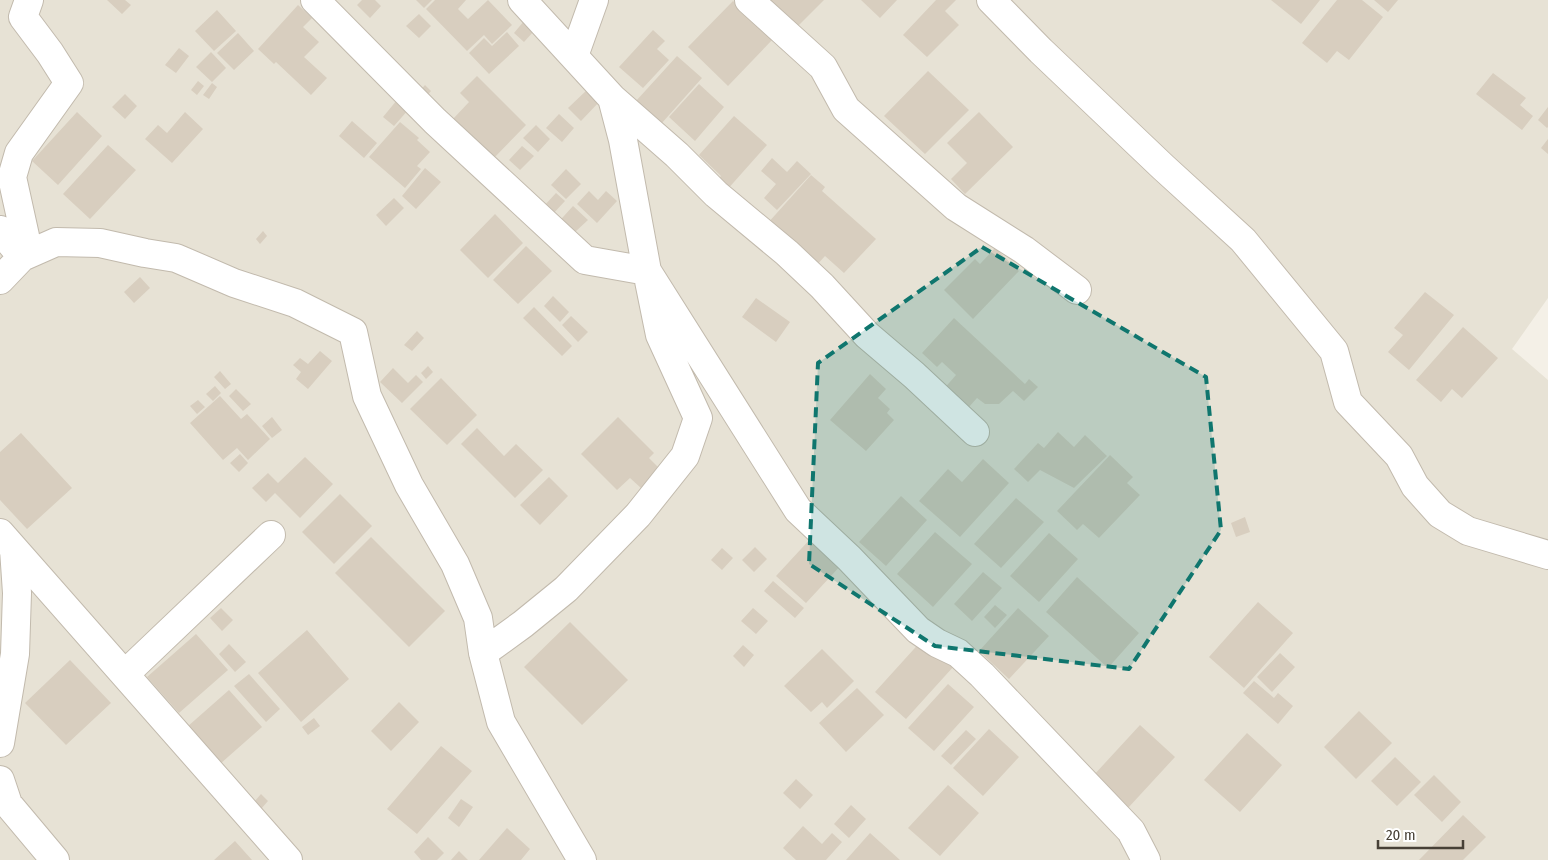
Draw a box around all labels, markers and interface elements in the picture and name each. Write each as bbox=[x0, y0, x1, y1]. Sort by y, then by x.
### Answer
scale bar bbox=[1378, 818, 1463, 850]
text: 20 m bbox=[1386, 826, 1416, 844]

